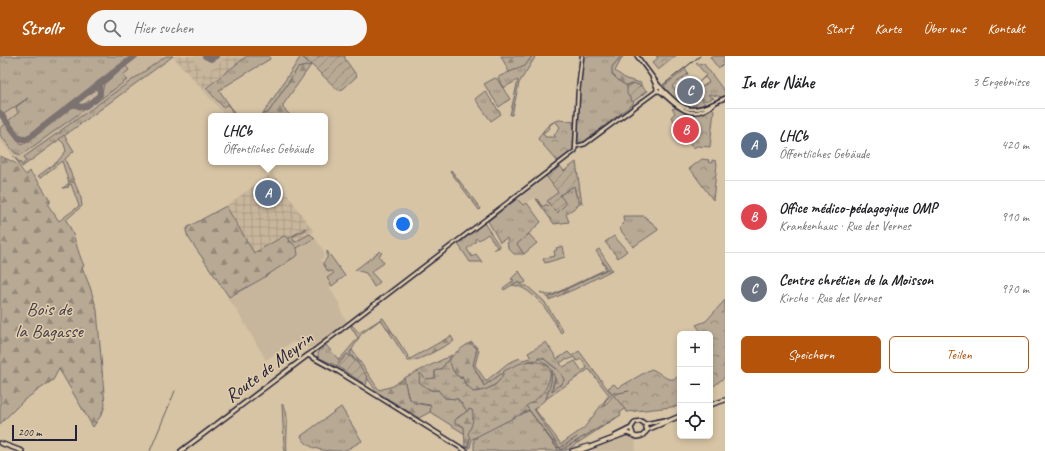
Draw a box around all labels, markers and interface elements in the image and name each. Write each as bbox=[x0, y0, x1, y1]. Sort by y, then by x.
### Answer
search box bbox=[87, 10, 367, 46]
text: Strollr bbox=[20, 16, 63, 40]
icon: search bbox=[101, 17, 123, 39]
text: Hier suchen bbox=[133, 19, 194, 38]
text: Start bbox=[825, 20, 853, 37]
text: Karte bbox=[875, 20, 901, 37]
text: Über uns bbox=[923, 20, 965, 37]
text: Kontakt bbox=[987, 20, 1025, 37]
text: In der Nähe bbox=[741, 72, 814, 93]
text: 3 Ergebnisse bbox=[973, 74, 1029, 90]
pin: C bbox=[677, 76, 703, 106]
popup bbox=[208, 113, 328, 165]
pin: B bbox=[673, 115, 699, 145]
text: LHCb bbox=[223, 122, 252, 141]
text: LHCb bbox=[779, 127, 808, 146]
text: A bbox=[751, 137, 757, 153]
text: 420 m bbox=[1001, 137, 1029, 153]
text: Öffentliches Gebäude bbox=[223, 141, 313, 157]
text: Öffentliches Gebäude bbox=[779, 146, 869, 162]
pin: A bbox=[255, 178, 281, 208]
text: Office médico-pédagogique OMP bbox=[779, 199, 937, 218]
text: B bbox=[751, 209, 757, 225]
text: 910 m bbox=[1001, 209, 1029, 225]
your location bbox=[393, 214, 413, 234]
text: Krankenhaus · Rue des Vernes bbox=[779, 218, 911, 234]
text: Centre chrétien de la Moisson bbox=[779, 271, 933, 290]
text: C bbox=[751, 281, 757, 297]
text: 970 m bbox=[1001, 281, 1029, 297]
text: Kirche · Rue des Vernes bbox=[779, 290, 881, 306]
park label: Bois de la Bagasse bbox=[15, 297, 84, 343]
street label: Route de Meyrin bbox=[220, 326, 318, 408]
map controls bbox=[677, 331, 713, 439]
button: + bbox=[677, 331, 713, 367]
button: Speichern bbox=[741, 336, 881, 373]
button: Teilen bbox=[889, 336, 1029, 373]
button: − bbox=[677, 367, 713, 403]
button: locate bbox=[677, 403, 713, 439]
scale bar bbox=[12, 423, 77, 442]
text: 200 m bbox=[18, 425, 42, 439]

